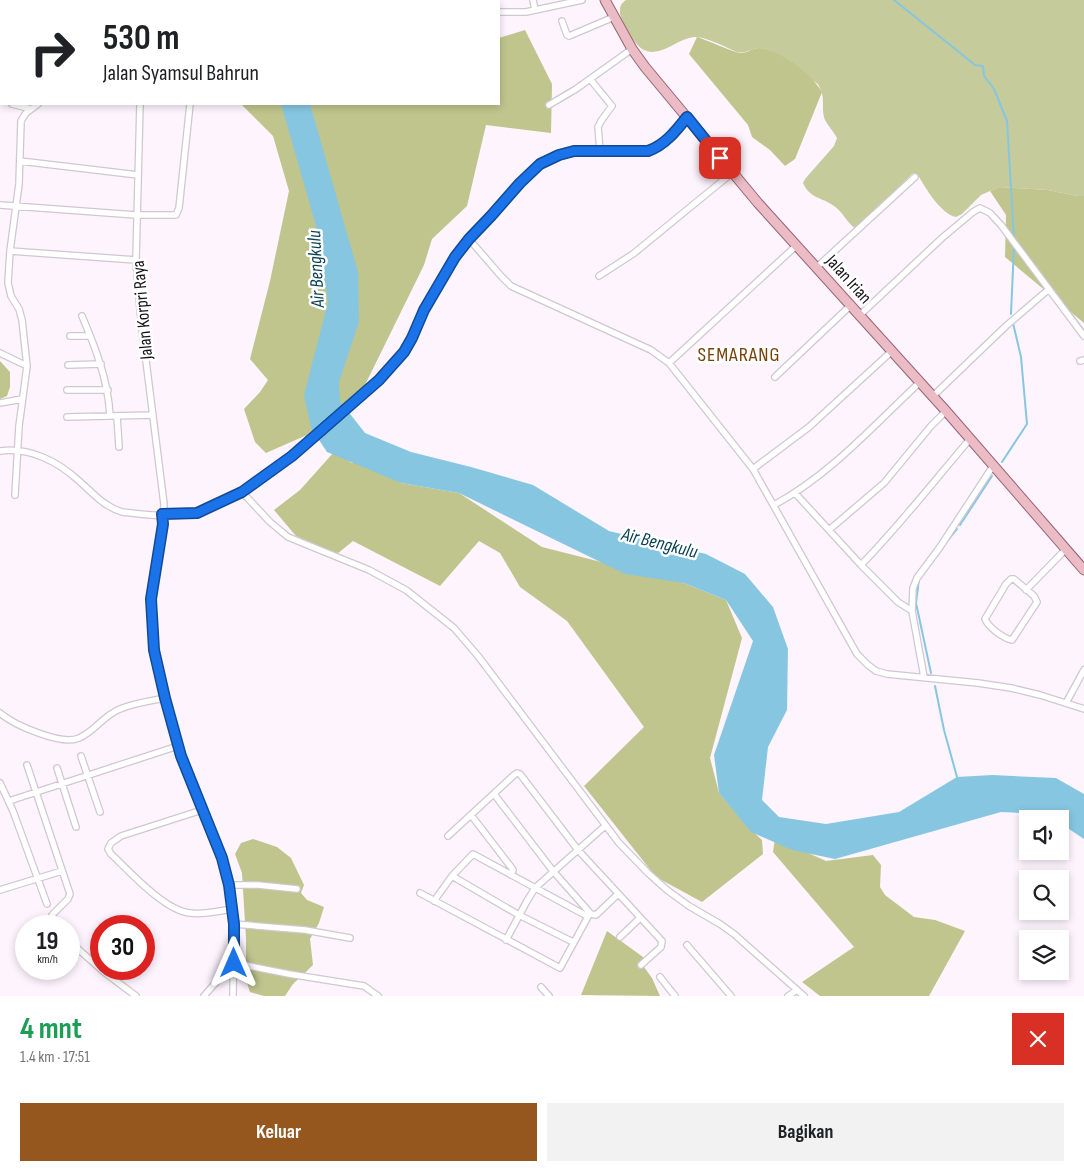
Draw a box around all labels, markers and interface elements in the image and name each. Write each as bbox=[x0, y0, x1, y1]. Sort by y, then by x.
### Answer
text: 530 m bbox=[103, 17, 179, 60]
icon: right bbox=[20, 20, 85, 85]
text: Jalan Syamsul Bahrun bbox=[103, 60, 259, 87]
pin bbox=[699, 137, 741, 179]
icon: arrive bbox=[706, 144, 734, 172]
water label: Air Bengkulu bbox=[303, 230, 330, 309]
street label: Jalan Irian bbox=[821, 250, 876, 308]
street label: Jalan Korpri Raya bbox=[128, 260, 157, 361]
district label: SEMARANG bbox=[697, 343, 781, 367]
water label: Air Bengkulu bbox=[618, 523, 700, 564]
map controls bbox=[1019, 810, 1069, 980]
button: sound bbox=[1019, 810, 1069, 860]
button: search bbox=[1019, 870, 1069, 920]
speed limit sign: 30 bbox=[90, 915, 155, 980]
text: 19 bbox=[37, 926, 58, 957]
button: layers bbox=[1019, 930, 1069, 980]
position arrow bbox=[207, 936, 259, 988]
text: km/h bbox=[37, 952, 58, 967]
text: 4 mnt bbox=[20, 1011, 82, 1047]
button: close bbox=[1012, 1013, 1064, 1065]
text: 1.4 km · 17:51 bbox=[20, 1048, 90, 1067]
button: Keluar bbox=[20, 1103, 537, 1161]
button: Bagikan bbox=[547, 1103, 1064, 1161]

